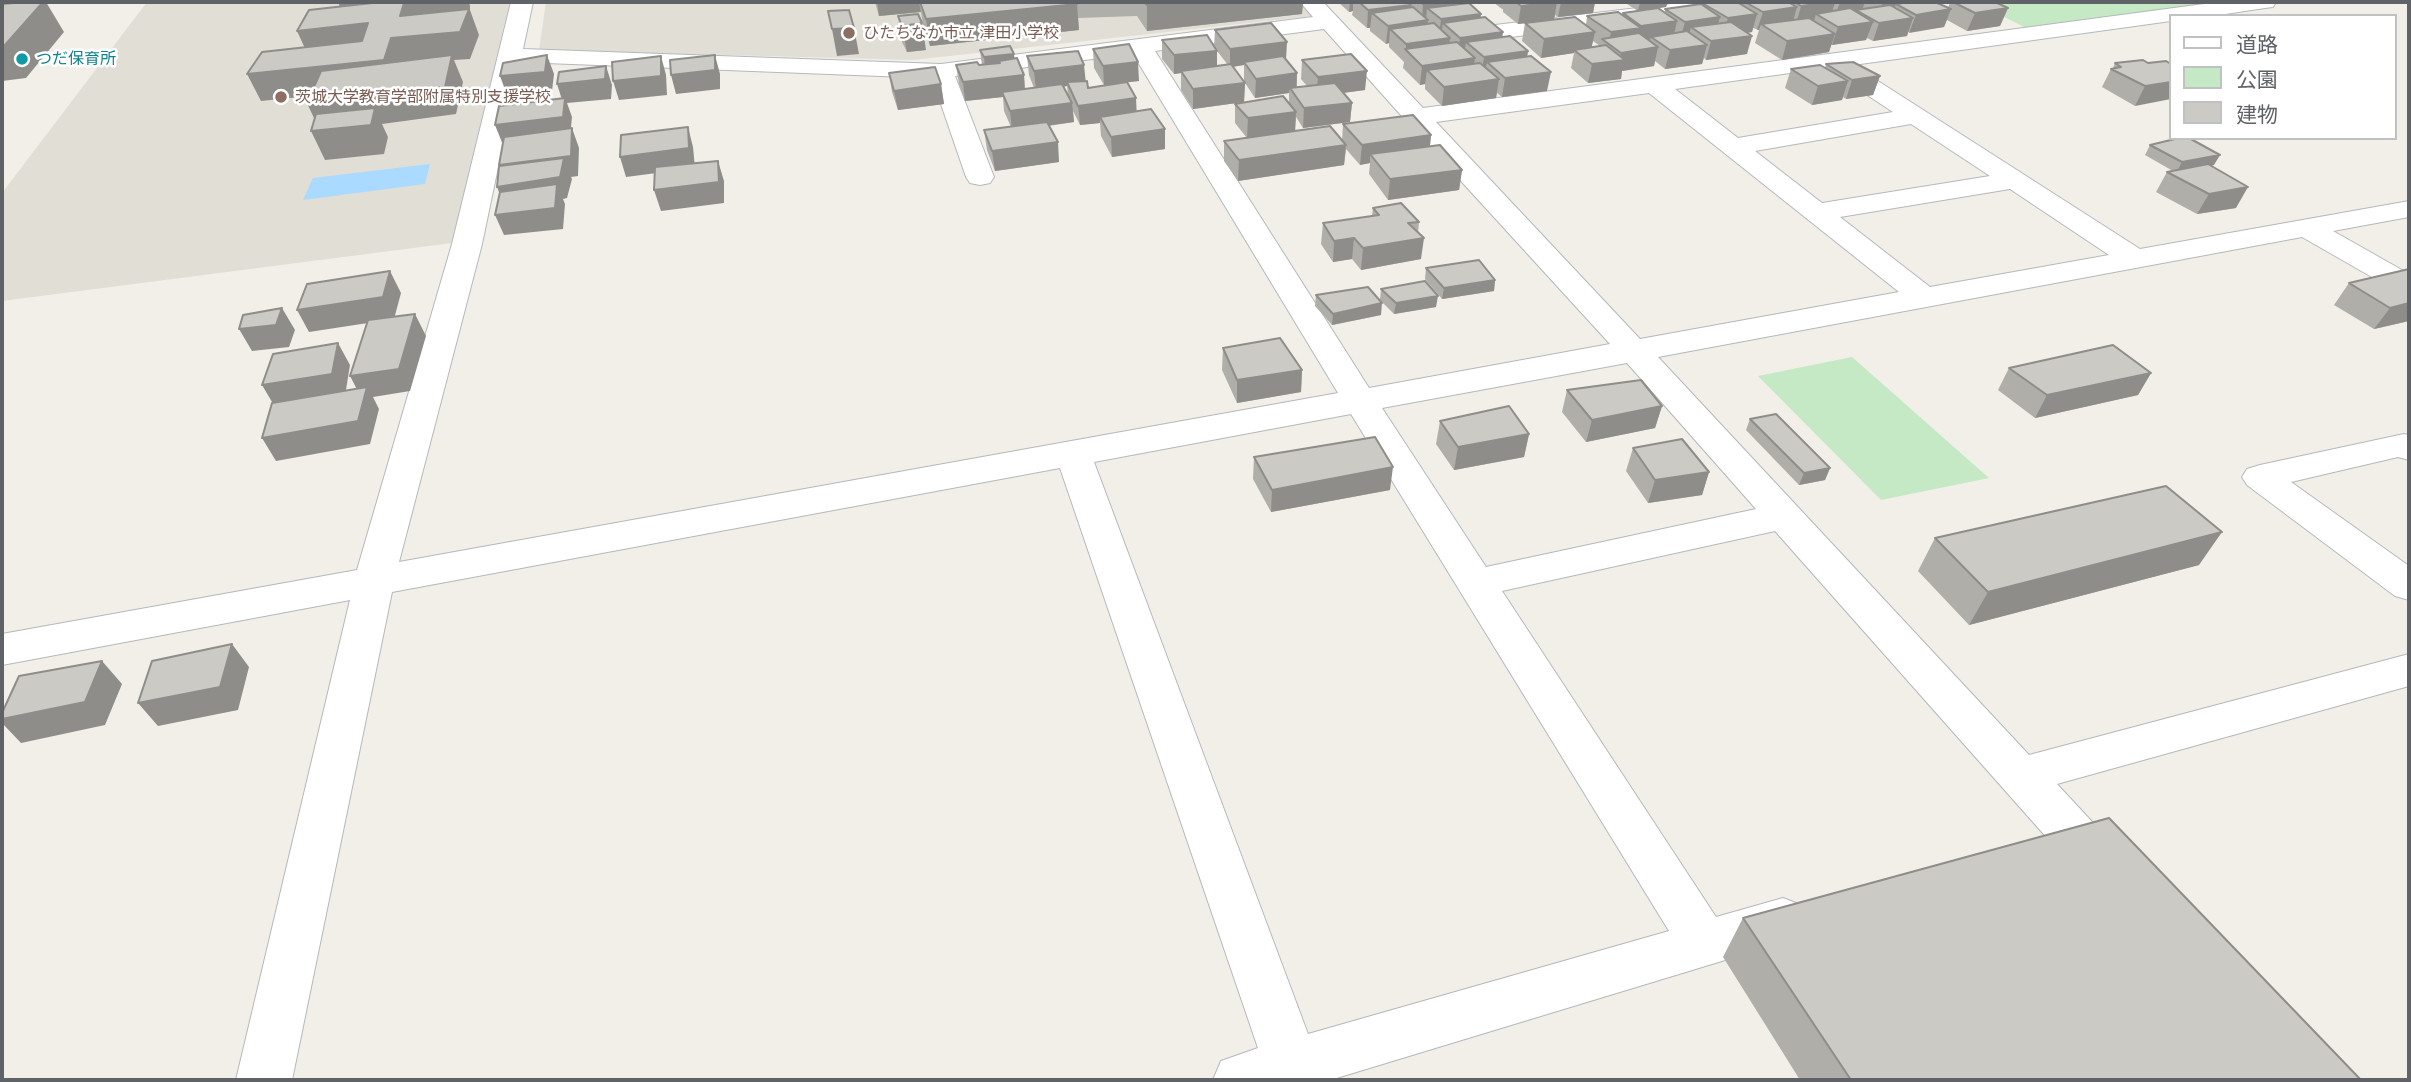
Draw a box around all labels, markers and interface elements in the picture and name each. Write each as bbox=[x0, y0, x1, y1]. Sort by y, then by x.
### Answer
legend bbox=[2170, 14, 2397, 140]
place label: ひたちなか市立 津田小学校 bbox=[863, 23, 1059, 43]
marker: ひたちなか市立 津田小学校 bbox=[841, 25, 857, 41]
text: 道路 bbox=[2236, 32, 2278, 57]
place label: つだ保育所 bbox=[36, 49, 116, 69]
marker: つだ保育所 bbox=[14, 51, 30, 67]
text: 公園 bbox=[2236, 67, 2278, 92]
place label: 茨城大学教育学部附属特別支援学校 bbox=[295, 87, 551, 107]
marker: 茨城大学教育学部附属特別支援学校 bbox=[273, 89, 289, 105]
text: 建物 bbox=[2236, 102, 2278, 127]

